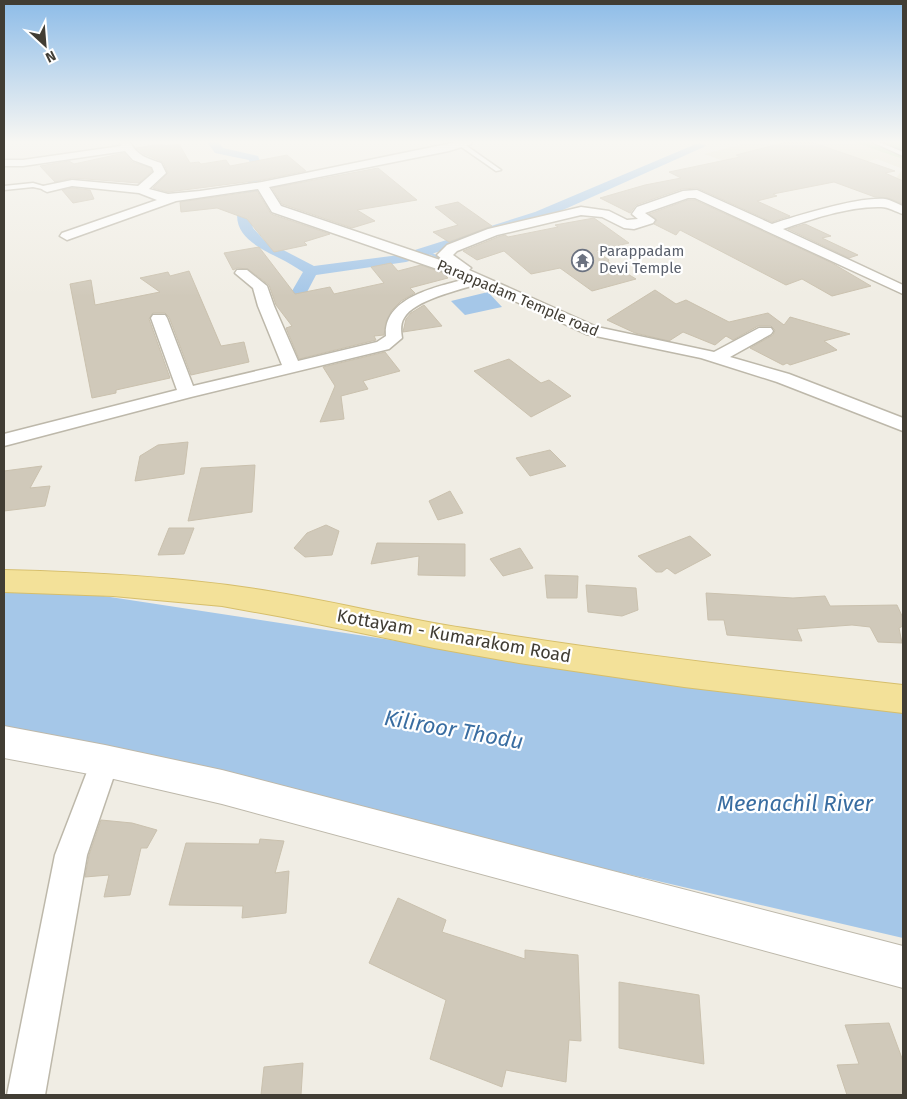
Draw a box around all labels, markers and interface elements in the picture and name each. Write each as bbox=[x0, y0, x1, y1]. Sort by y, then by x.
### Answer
north arrow bbox=[20, 20, 70, 70]
text: N bbox=[43, 47, 58, 66]
place label: Parappadam Devi Temple bbox=[599, 242, 684, 277]
temple icon: Parappadam Devi Temple bbox=[571, 248, 595, 272]
street label: Parappadam Temple road bbox=[435, 256, 601, 340]
street label: Kottayam - Kumarakom Road bbox=[335, 605, 573, 667]
water label: Kiliroor Thodu bbox=[382, 704, 526, 755]
water label: Meenachil River bbox=[717, 790, 874, 817]

